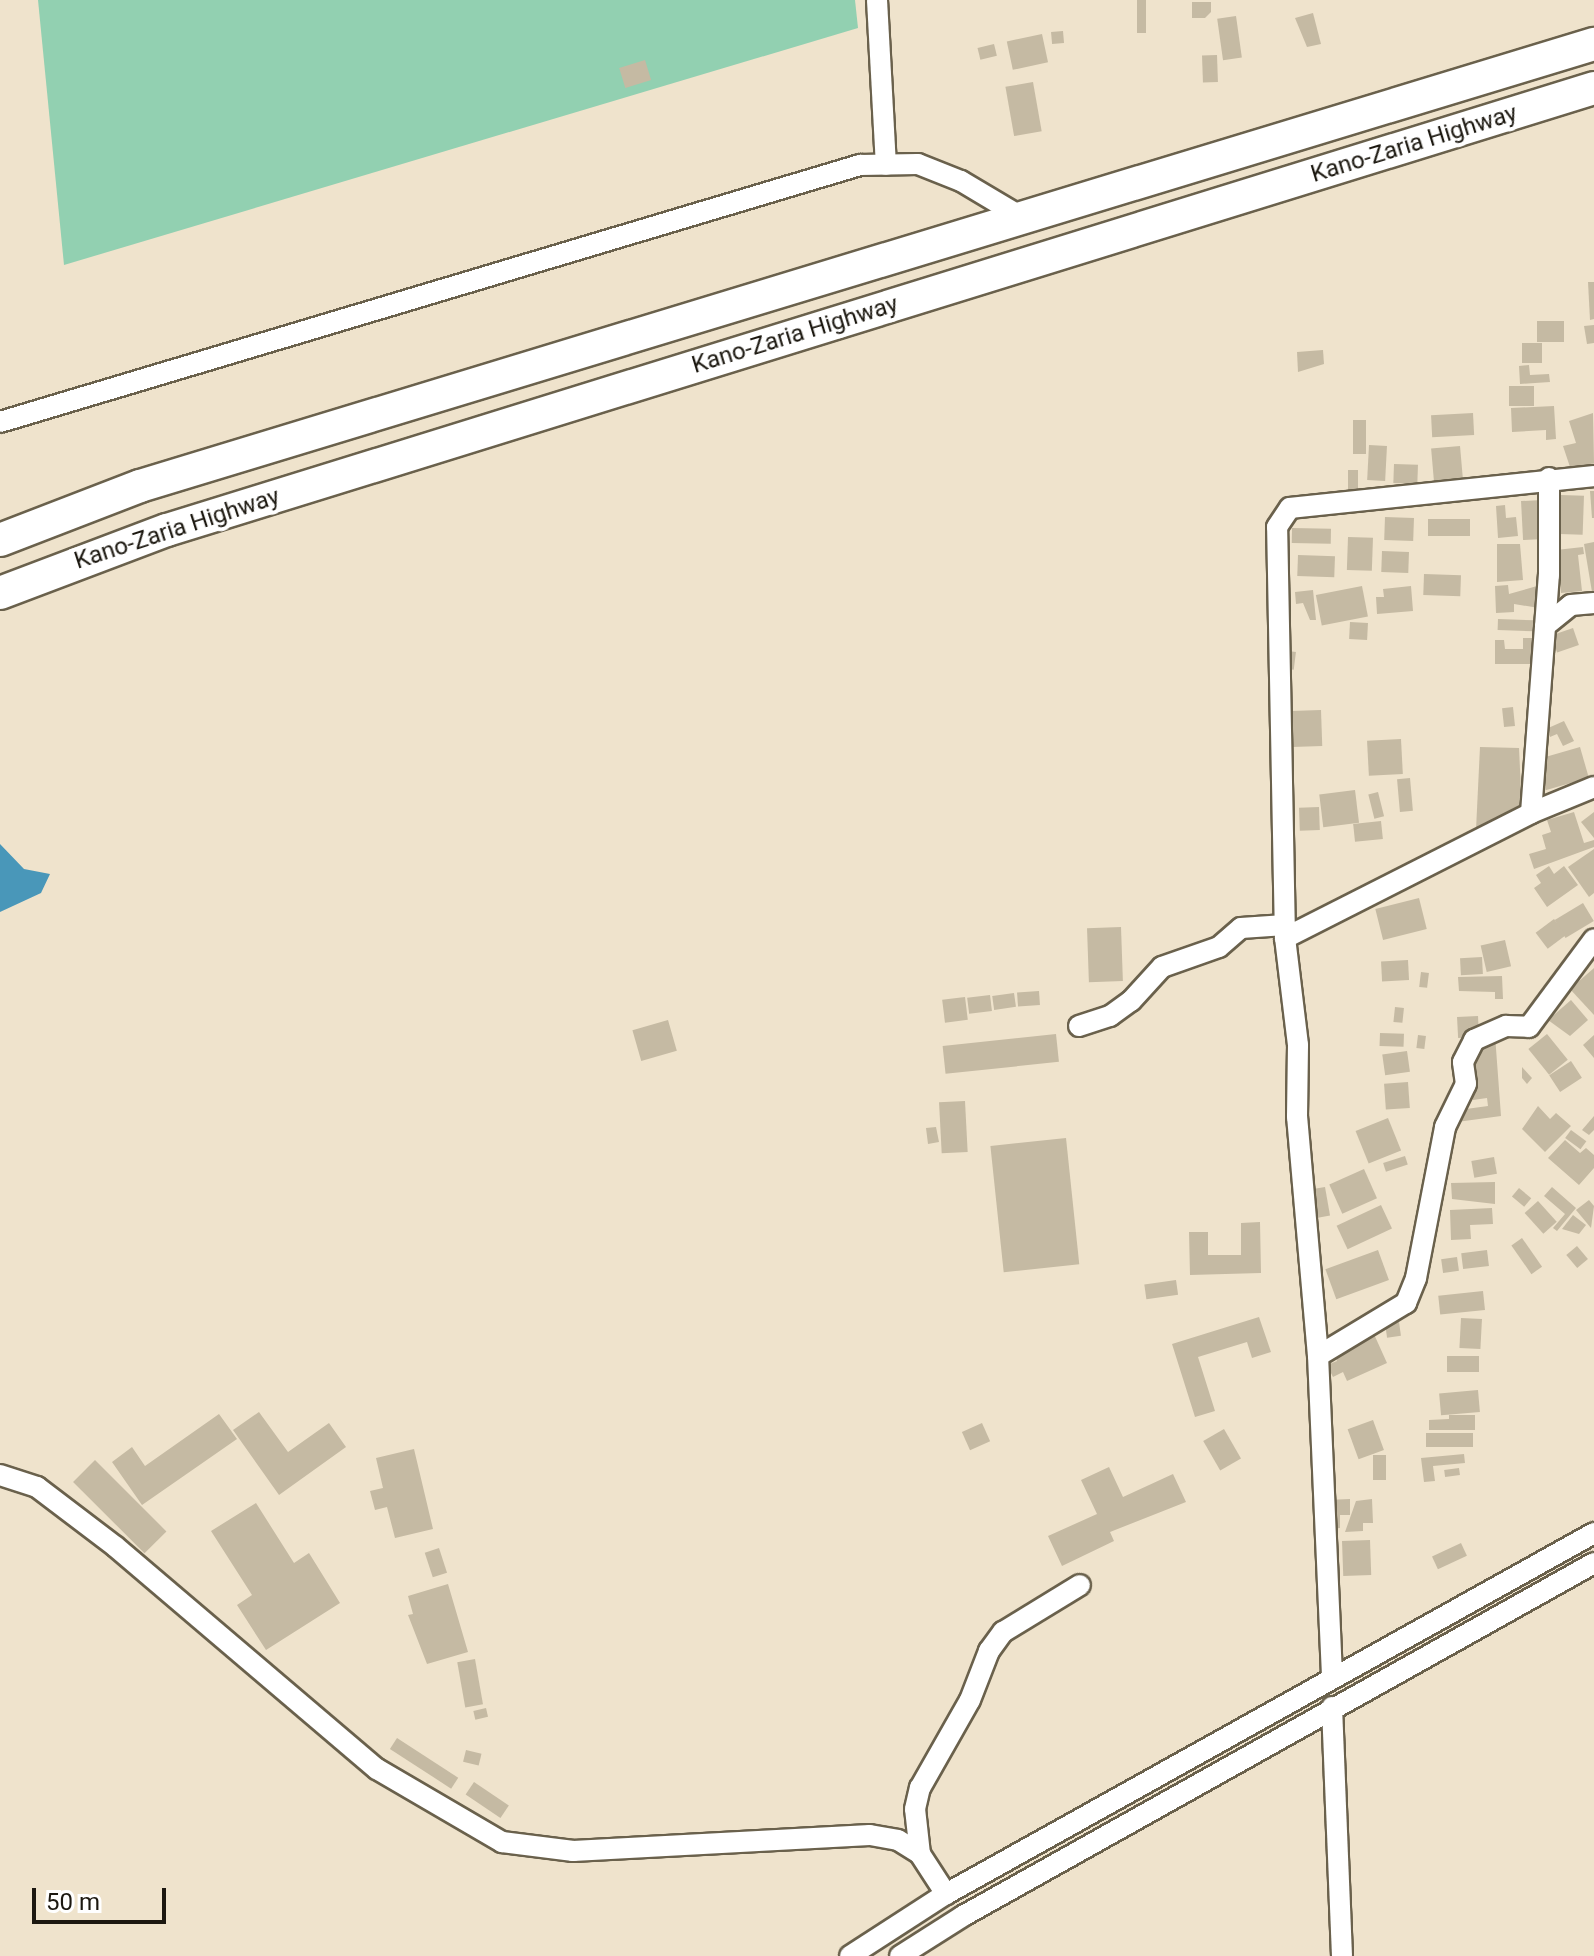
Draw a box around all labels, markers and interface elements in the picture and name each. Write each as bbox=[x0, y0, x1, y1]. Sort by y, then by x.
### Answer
street label: Kano-Zaria Highway bbox=[1307, 99, 1521, 189]
street label: Kano-Zaria Highway bbox=[688, 290, 902, 380]
street label: Kano-Zaria Highway bbox=[71, 482, 283, 576]
scale bar bbox=[36, 1872, 170, 1922]
text: 50 m bbox=[46, 1888, 100, 1916]

